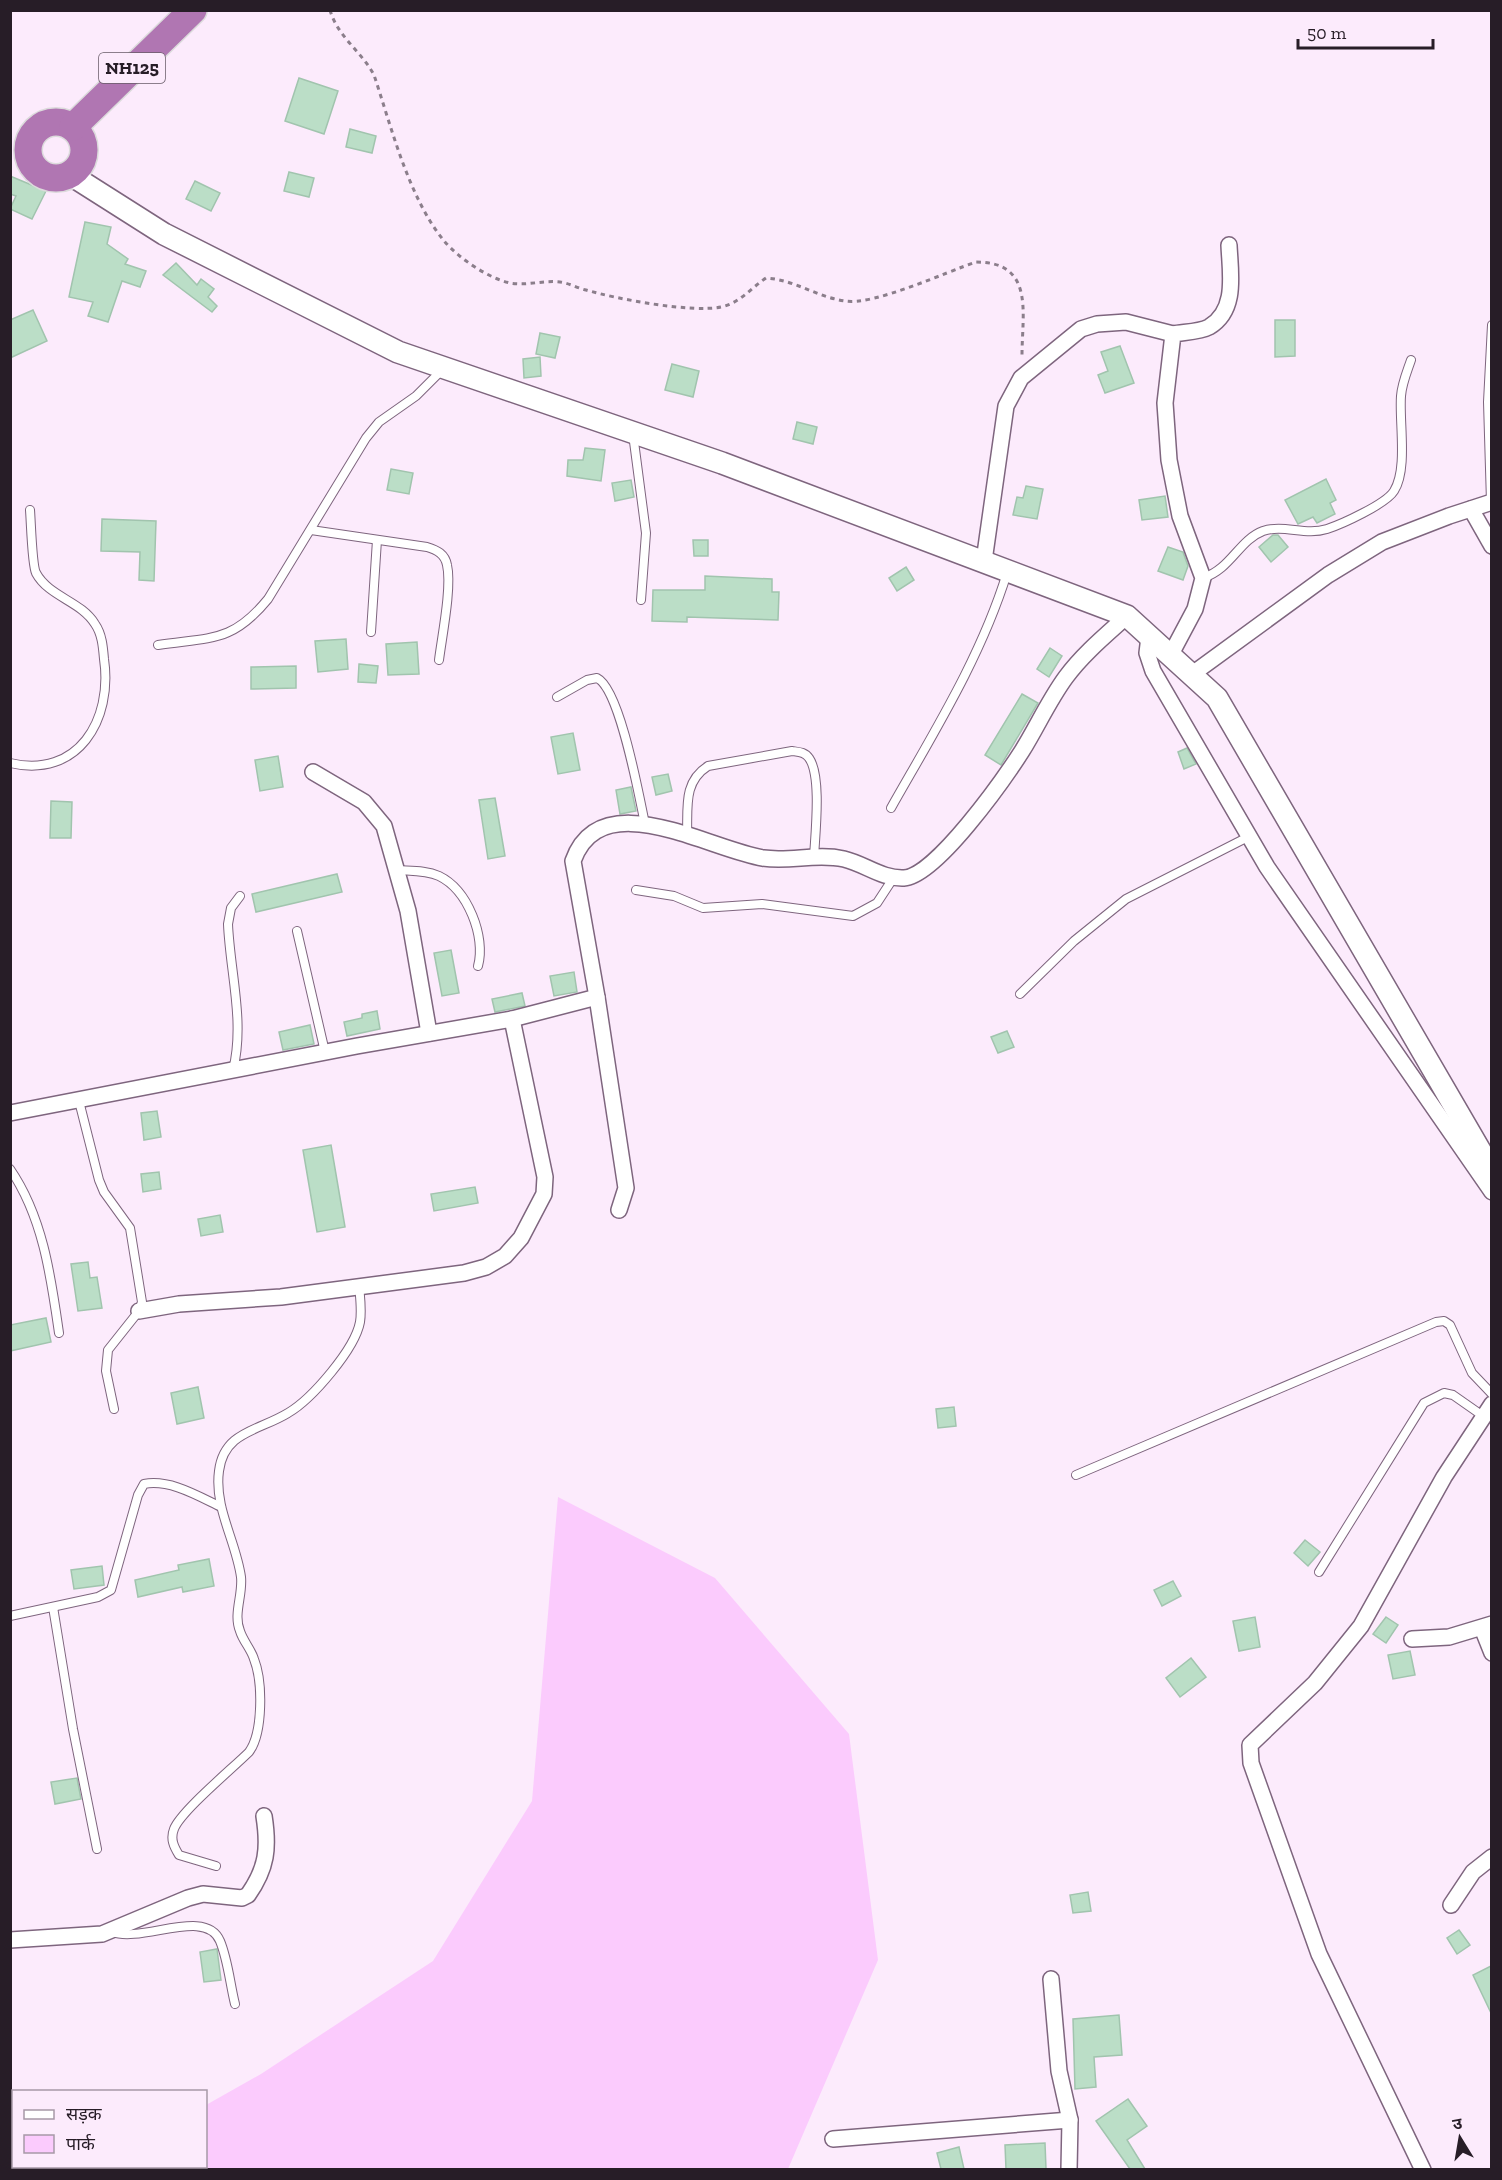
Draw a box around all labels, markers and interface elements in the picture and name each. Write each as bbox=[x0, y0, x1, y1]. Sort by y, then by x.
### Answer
scale bar bbox=[1298, 12, 1433, 50]
text: 50 m bbox=[1307, 22, 1347, 44]
road number: NH125 bbox=[99, 53, 165, 83]
legend bbox=[12, 2090, 207, 2168]
text: सड़क bbox=[66, 2103, 103, 2125]
north arrow bbox=[1430, 2108, 1490, 2168]
text: उ bbox=[1451, 2113, 1464, 2134]
text: पार्क bbox=[66, 2133, 96, 2155]

